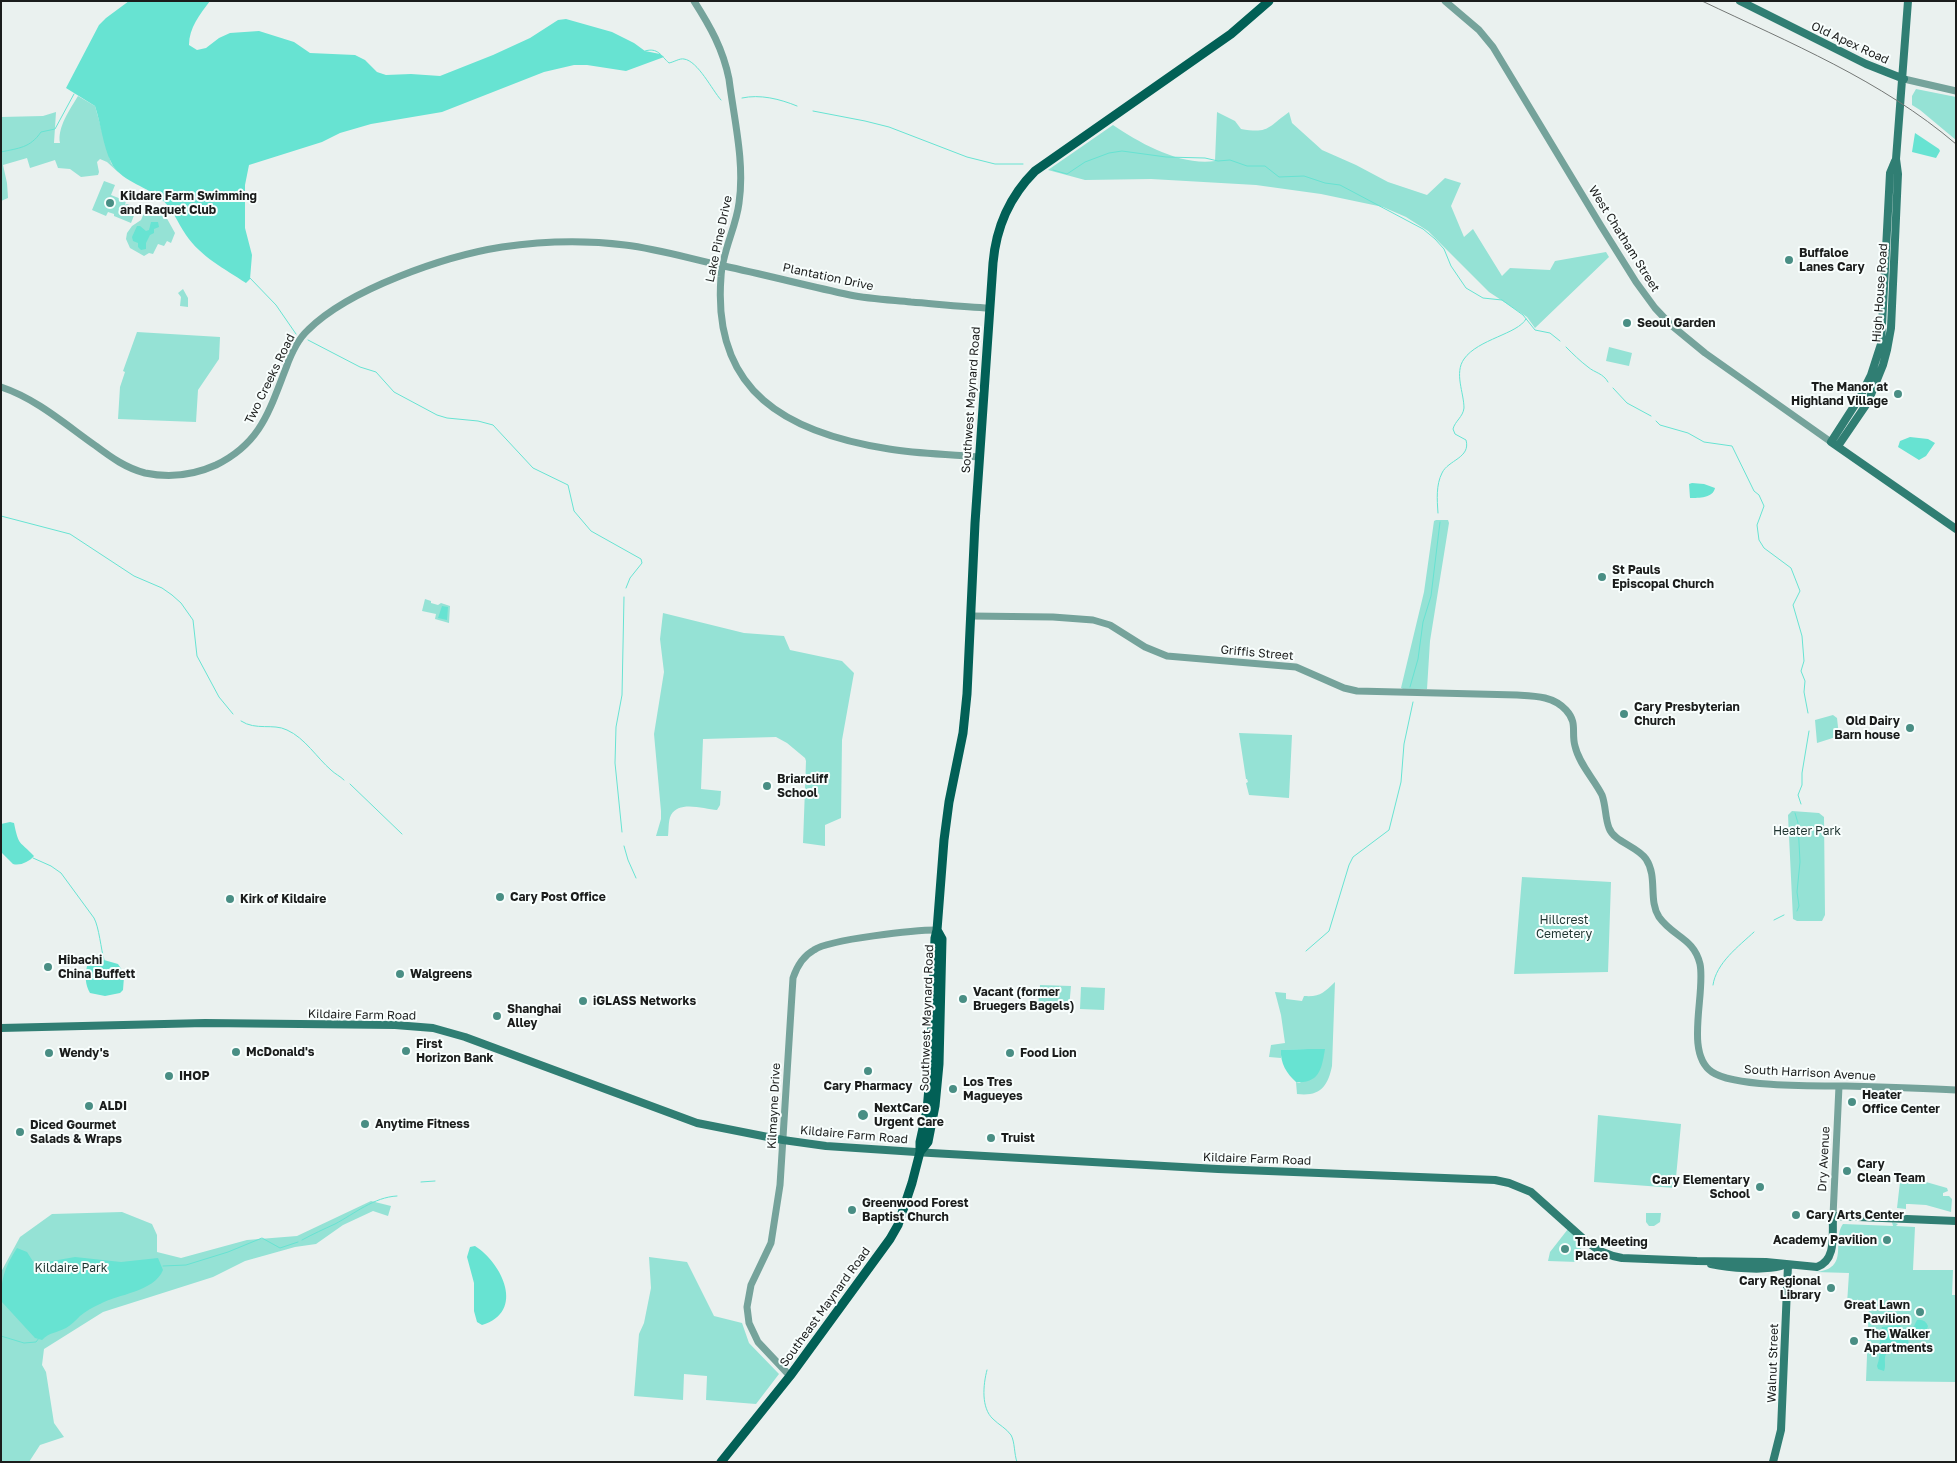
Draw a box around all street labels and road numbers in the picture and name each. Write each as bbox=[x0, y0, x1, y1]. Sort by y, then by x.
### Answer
street label: Old Apex Road bbox=[1809, 19, 1891, 67]
street label: West Chatham Street bbox=[1585, 183, 1663, 295]
street label: Lake Pine Drive bbox=[703, 194, 735, 284]
street label: High House Road bbox=[1869, 243, 1891, 343]
street label: Plantation Drive bbox=[781, 260, 875, 294]
street label: Southwest Maynard Road bbox=[959, 326, 983, 474]
street label: Two Creeks Road bbox=[242, 332, 298, 426]
street label: Griffis Street bbox=[1220, 643, 1294, 663]
street label: Southwest Maynard Road bbox=[917, 944, 937, 1092]
street label: Kildaire Farm Road bbox=[308, 1007, 416, 1023]
street label: South Harrison Avenue bbox=[1744, 1062, 1876, 1084]
street label: Kilmayne Drive bbox=[765, 1063, 783, 1149]
street label: Kildaire Farm Road bbox=[799, 1123, 909, 1147]
street label: Dry Avenue bbox=[1815, 1126, 1833, 1192]
street label: Kildaire Farm Road bbox=[1203, 1150, 1311, 1168]
street label: Southeast Maynard Road bbox=[777, 1244, 873, 1370]
street label: Walnut Street bbox=[1764, 1323, 1782, 1403]

